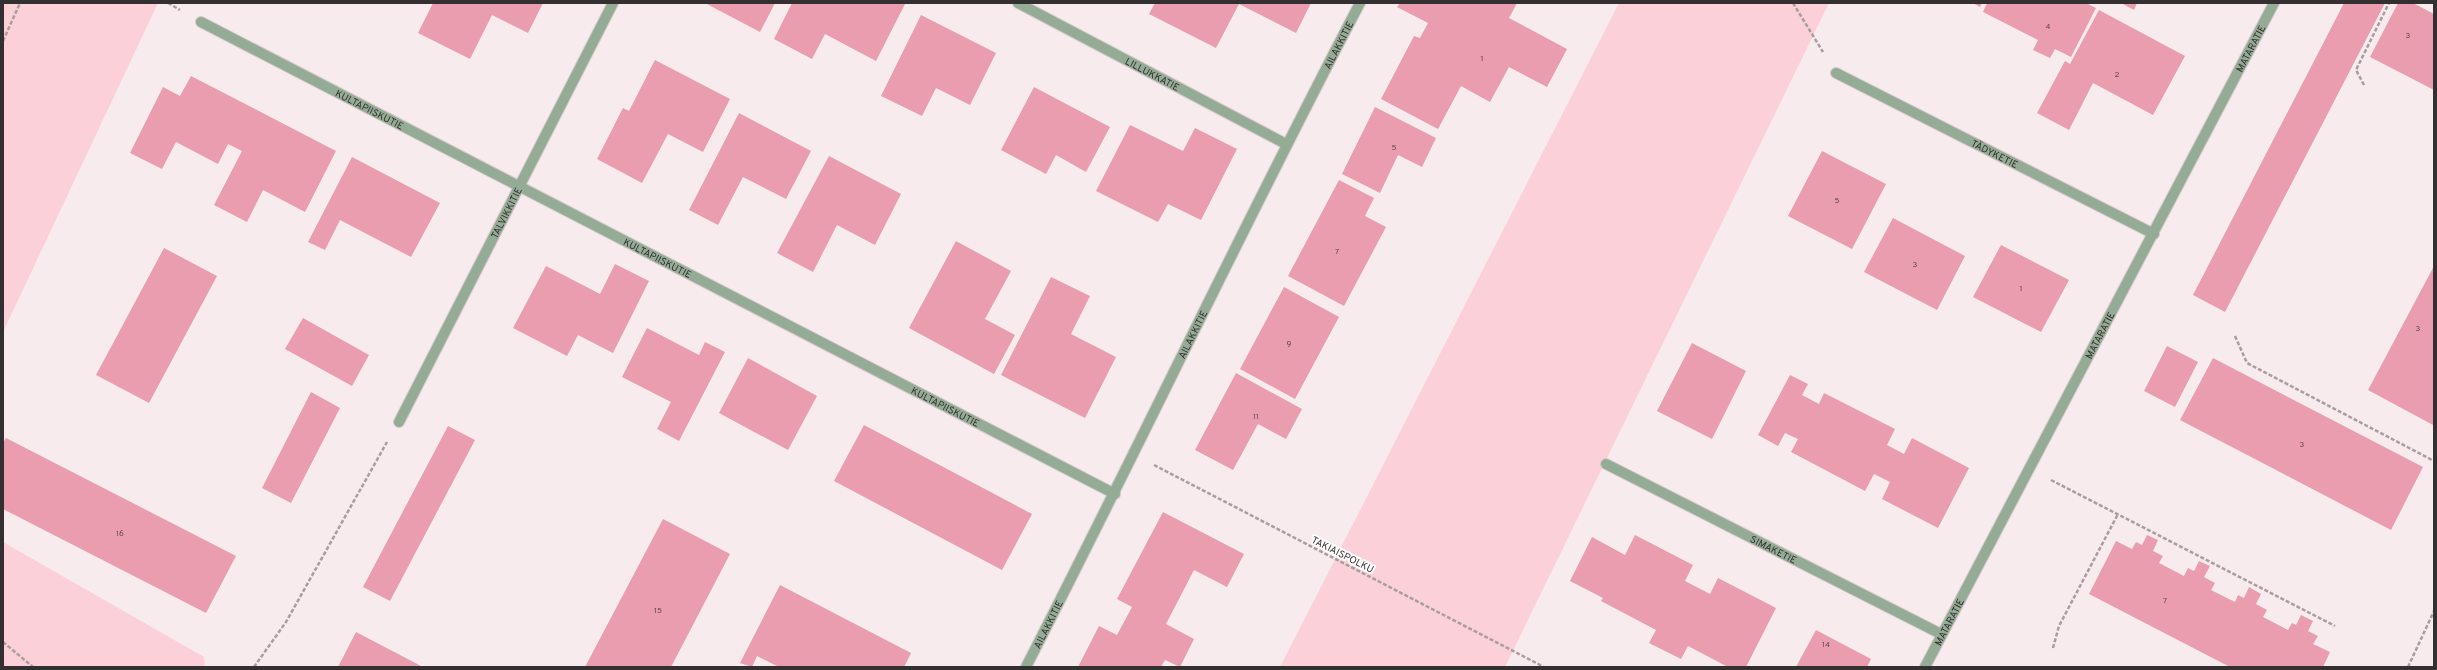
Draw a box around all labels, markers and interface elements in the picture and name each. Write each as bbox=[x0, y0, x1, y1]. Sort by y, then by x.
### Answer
street label: AILAKKITIE bbox=[1322, 19, 1357, 72]
house number: 4 bbox=[2046, 22, 2051, 32]
street label: MATARATIE bbox=[2234, 23, 2269, 75]
house number: 3 bbox=[2406, 31, 2411, 41]
house number: 1 bbox=[1481, 54, 1483, 64]
street label: LILLUKKATIE bbox=[1122, 55, 1181, 95]
house number: 2 bbox=[2115, 70, 2120, 80]
street label: KULTAPIISKUTIE bbox=[333, 88, 405, 134]
street label: TÄDYKETIE bbox=[1968, 137, 2020, 172]
house number: 5 bbox=[1392, 143, 1397, 153]
street label: TALVIKKITIE bbox=[489, 186, 526, 241]
house number: 5 bbox=[1835, 196, 1840, 206]
street label: KULTAPIISKUTIE bbox=[621, 236, 693, 282]
house number: 7 bbox=[1335, 247, 1339, 257]
house number: 3 bbox=[1913, 260, 1918, 270]
house number: 1 bbox=[2020, 284, 2022, 294]
street label: AILAKKITIE bbox=[1176, 309, 1211, 361]
street label: MATARATIE bbox=[2083, 310, 2119, 362]
house number: 3 bbox=[2416, 324, 2421, 334]
house number: 9 bbox=[1287, 339, 1292, 349]
street label: KULTAPIISKUTIE bbox=[909, 385, 981, 431]
house number: 11 bbox=[1253, 412, 1259, 422]
house number: 3 bbox=[2300, 440, 2305, 450]
house number: 16 bbox=[116, 529, 124, 539]
street label: SIMAKETIE bbox=[1748, 533, 1798, 568]
street label: TAKIAISPOLKU bbox=[1309, 534, 1376, 577]
house number: 7 bbox=[2163, 596, 2167, 606]
street label: MATARATIE bbox=[1932, 597, 1968, 648]
street label: AILAKKITIE bbox=[1031, 599, 1067, 651]
house number: 15 bbox=[654, 606, 662, 616]
house number: 14 bbox=[1822, 640, 1830, 650]

